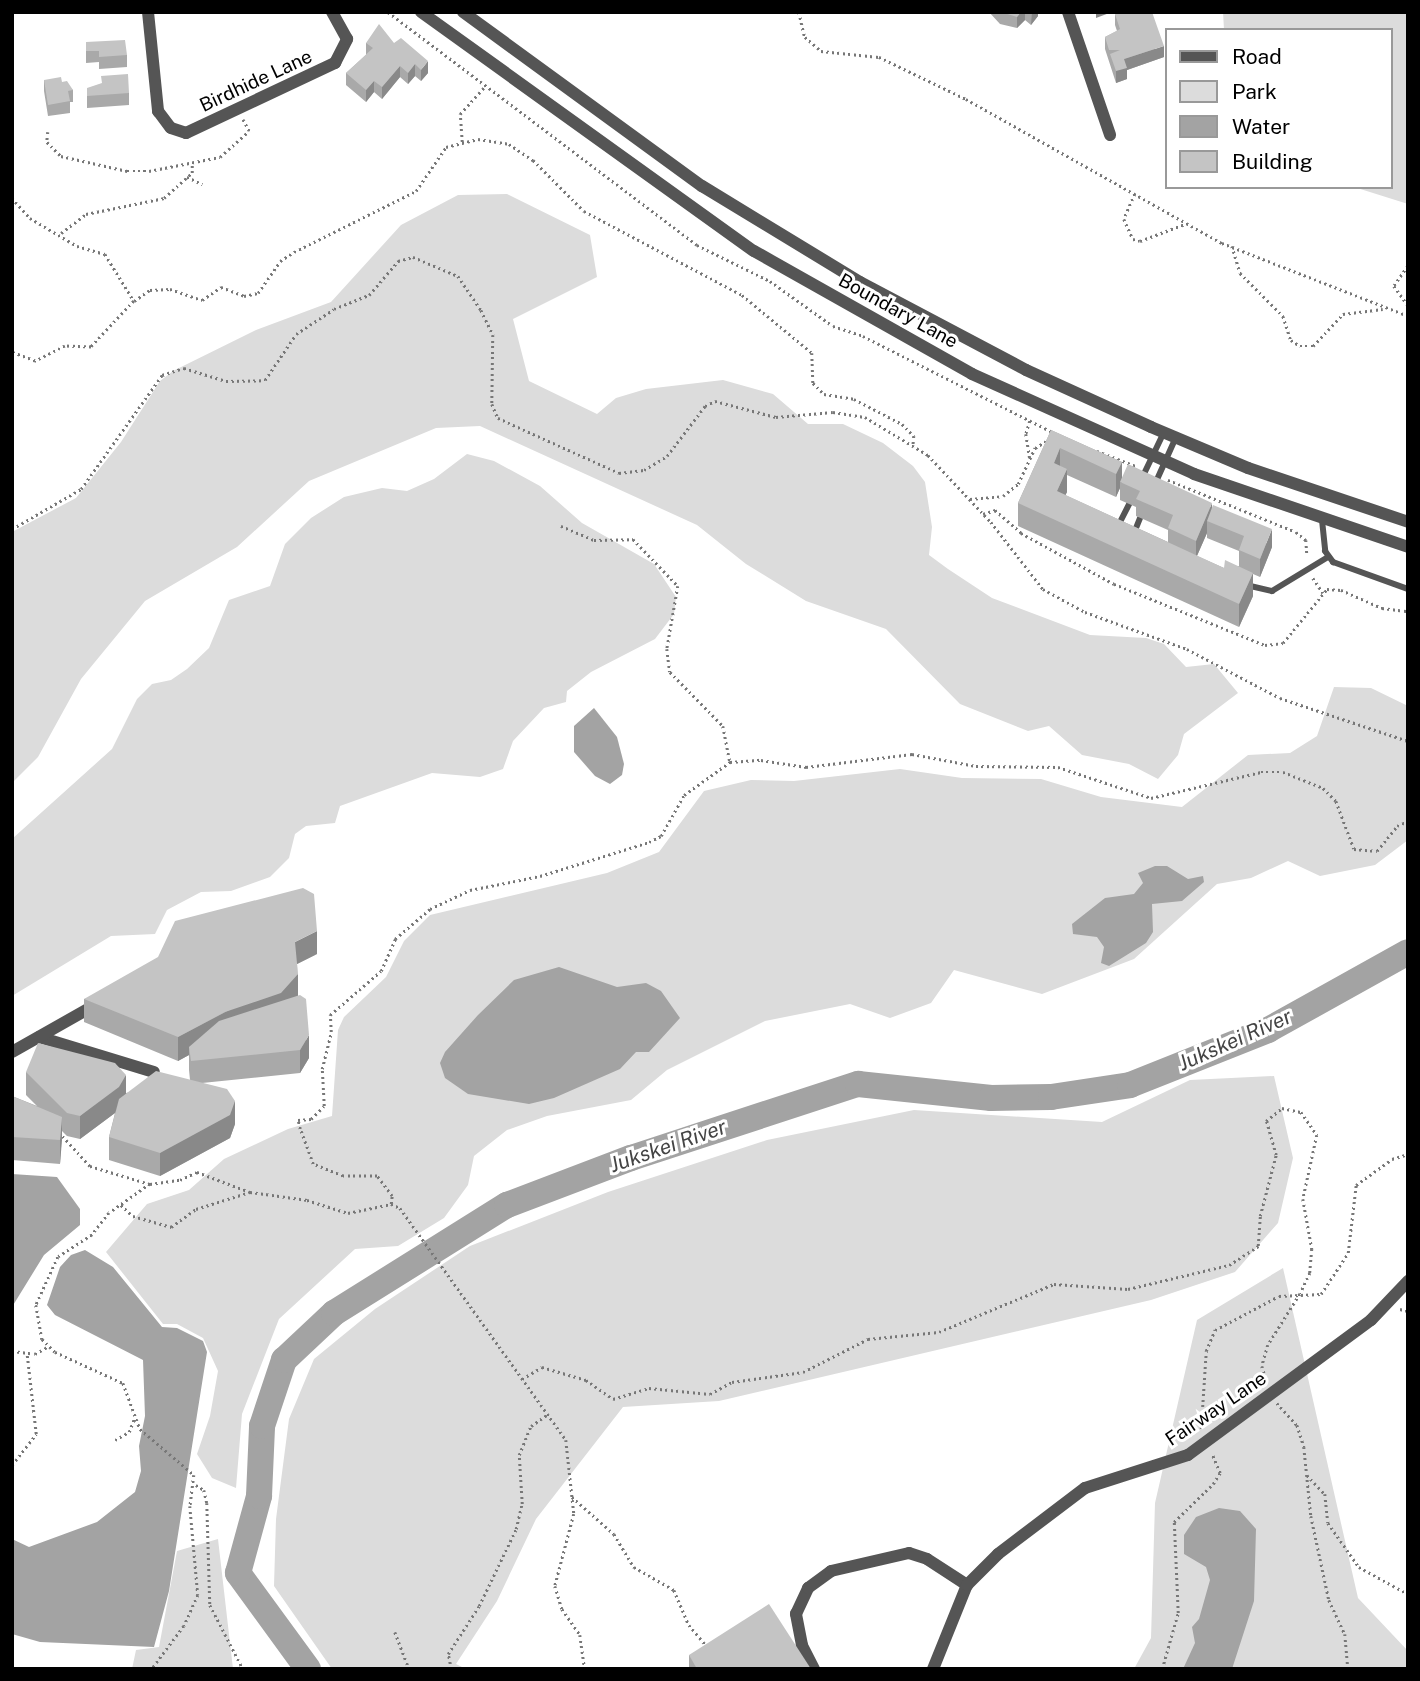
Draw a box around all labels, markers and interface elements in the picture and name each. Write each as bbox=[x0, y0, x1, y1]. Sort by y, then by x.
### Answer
legend bbox=[1164, 28, 1392, 189]
text: Road bbox=[1232, 44, 1282, 69]
street label: Birdhide Lane bbox=[196, 45, 316, 117]
text: Park bbox=[1232, 79, 1277, 104]
text: Water bbox=[1232, 114, 1290, 139]
text: Building bbox=[1232, 149, 1313, 174]
street label: Boundary Lane bbox=[834, 269, 962, 353]
water label: Jukskei River bbox=[1174, 1004, 1296, 1076]
water label: Jukskei River bbox=[606, 1114, 730, 1178]
street label: Fairway Lane bbox=[1161, 1367, 1271, 1451]

